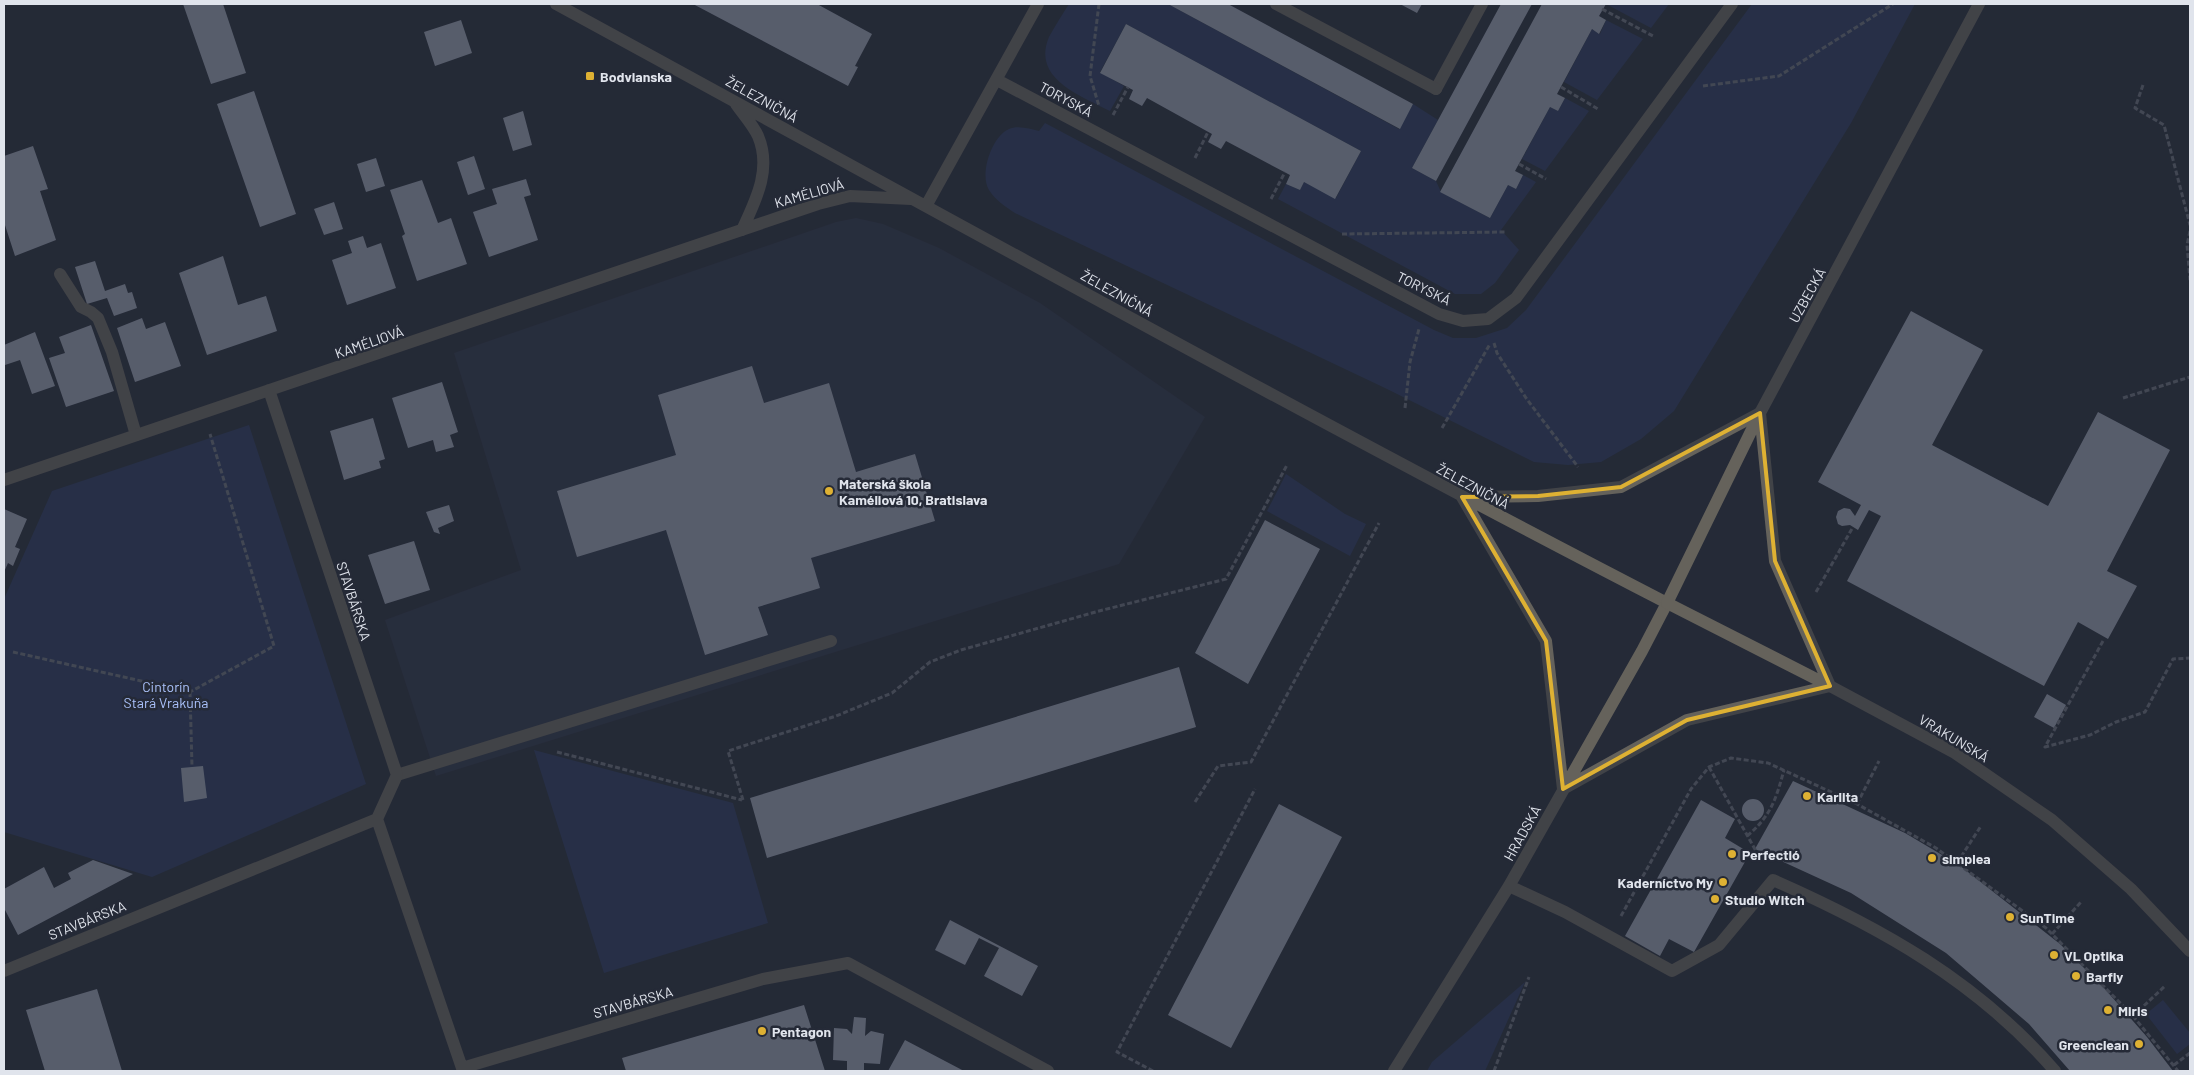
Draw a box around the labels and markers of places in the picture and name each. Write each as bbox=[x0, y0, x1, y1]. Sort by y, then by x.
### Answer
place label: Bodvianska bbox=[600, 68, 672, 85]
marker: Bodvianska bbox=[584, 70, 596, 82]
place label: Materská škola Kaméliová 10, Bratislava bbox=[839, 475, 987, 508]
marker: Materská škola Kaméliová 10, Bratislava bbox=[823, 485, 835, 497]
place label: Karlita bbox=[1817, 788, 1858, 805]
marker: Karlita bbox=[1801, 790, 1813, 802]
place label: Perfectió bbox=[1742, 846, 1800, 863]
marker: Perfectió bbox=[1726, 848, 1738, 860]
place label: simplea bbox=[1942, 850, 1991, 867]
marker: simplea bbox=[1926, 852, 1938, 864]
place label: Kaderníctvo My bbox=[1618, 874, 1713, 891]
marker: Kaderníctvo My bbox=[1717, 876, 1729, 888]
place label: Studio Witch bbox=[1725, 891, 1805, 908]
marker: Studio Witch bbox=[1709, 893, 1721, 905]
place label: SunTime bbox=[2020, 909, 2075, 926]
marker: SunTime bbox=[2004, 911, 2016, 923]
place label: VL Optika bbox=[2064, 947, 2124, 964]
marker: VL Optika bbox=[2048, 949, 2060, 961]
place label: Barfly bbox=[2086, 968, 2123, 985]
marker: Barfly bbox=[2070, 970, 2082, 982]
place label: Miris bbox=[2118, 1002, 2148, 1019]
marker: Miris bbox=[2102, 1004, 2114, 1016]
place label: Pentagon bbox=[772, 1023, 831, 1040]
marker: Pentagon bbox=[756, 1025, 768, 1037]
place label: Greenclean bbox=[2059, 1036, 2129, 1053]
marker: Greenclean bbox=[2133, 1038, 2145, 1050]

